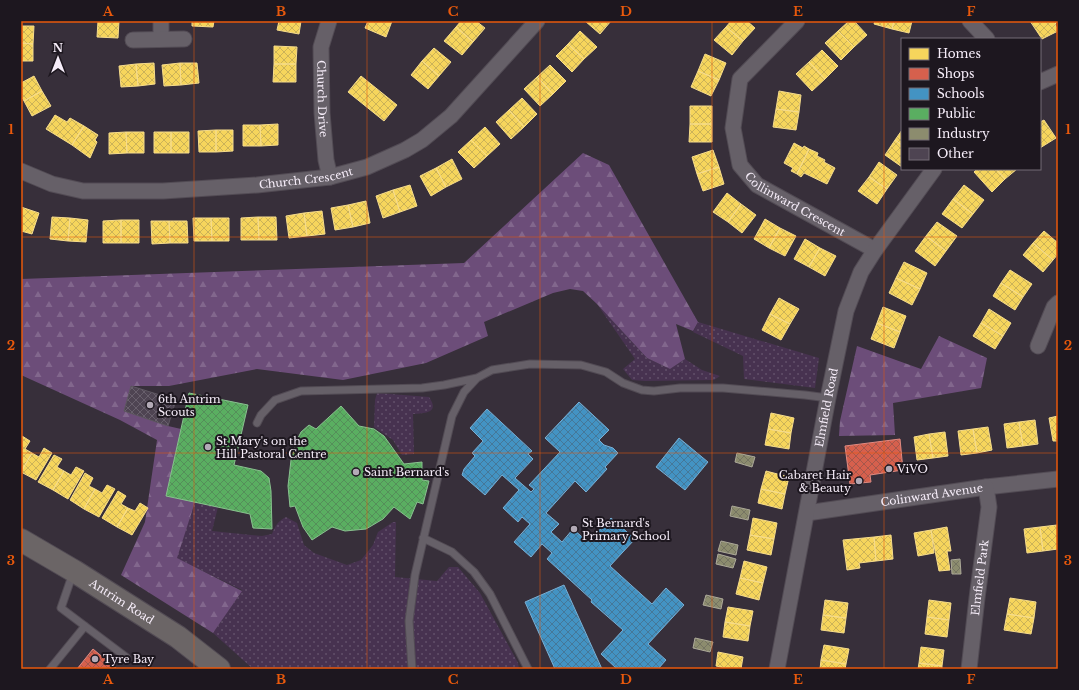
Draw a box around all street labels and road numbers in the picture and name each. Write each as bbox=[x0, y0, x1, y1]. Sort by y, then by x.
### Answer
street label: Church Drive bbox=[314, 60, 331, 138]
street label: Church Crescent bbox=[258, 164, 355, 192]
street label: Collinward Crescent bbox=[742, 169, 848, 240]
street label: Elmfield Road bbox=[812, 366, 841, 448]
street label: Colinward Avenue bbox=[880, 481, 984, 509]
street label: Elmfield Park bbox=[968, 539, 992, 616]
street label: Antrim Road bbox=[86, 575, 157, 627]

